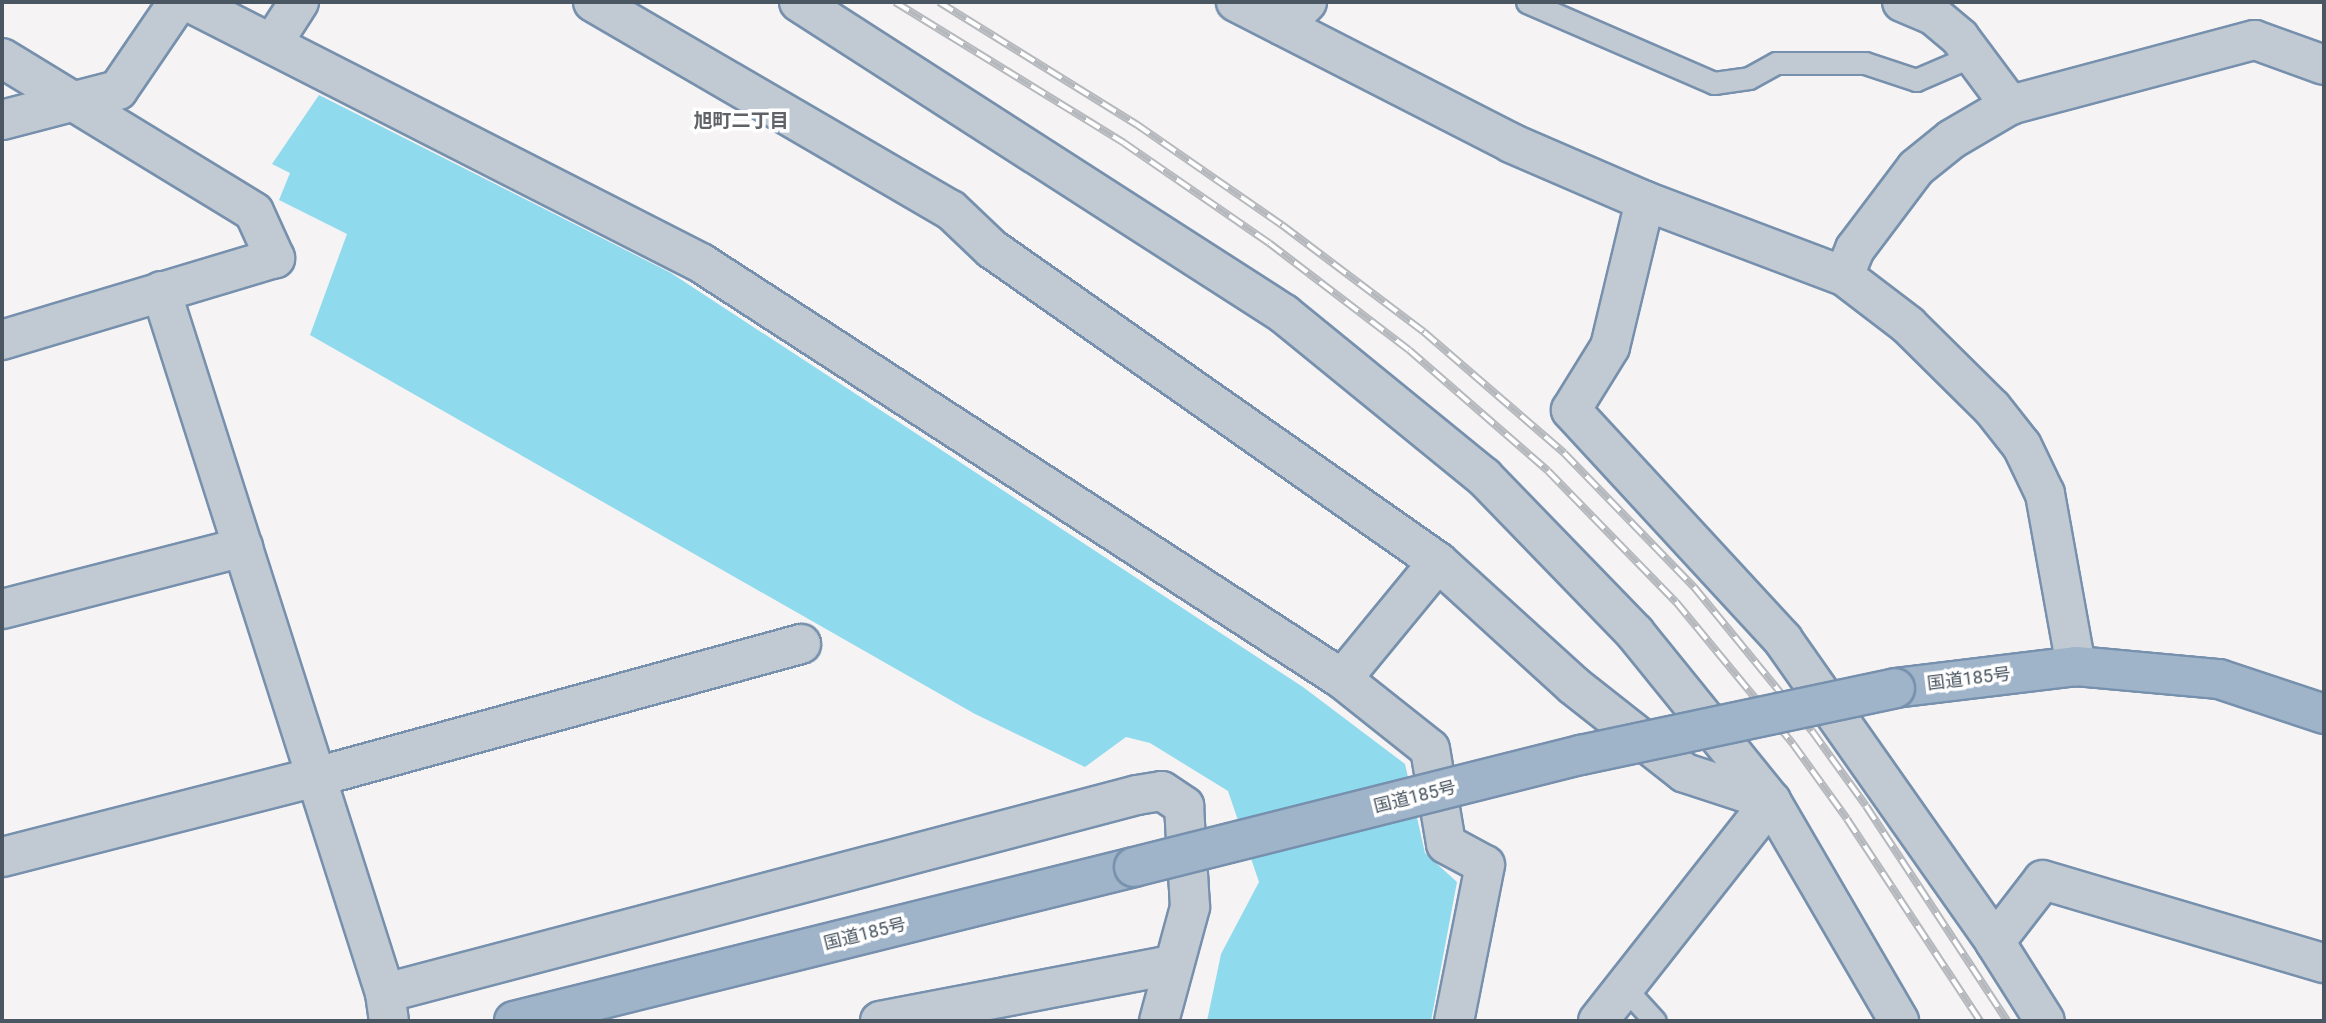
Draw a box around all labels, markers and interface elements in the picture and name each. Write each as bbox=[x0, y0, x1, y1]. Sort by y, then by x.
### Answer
district label: 旭町二丁目 bbox=[694, 110, 788, 132]
street label: 国道185号 bbox=[1926, 663, 2012, 695]
street label: 国道185号 bbox=[1371, 776, 1459, 818]
street label: 国道185号 bbox=[821, 913, 909, 955]

